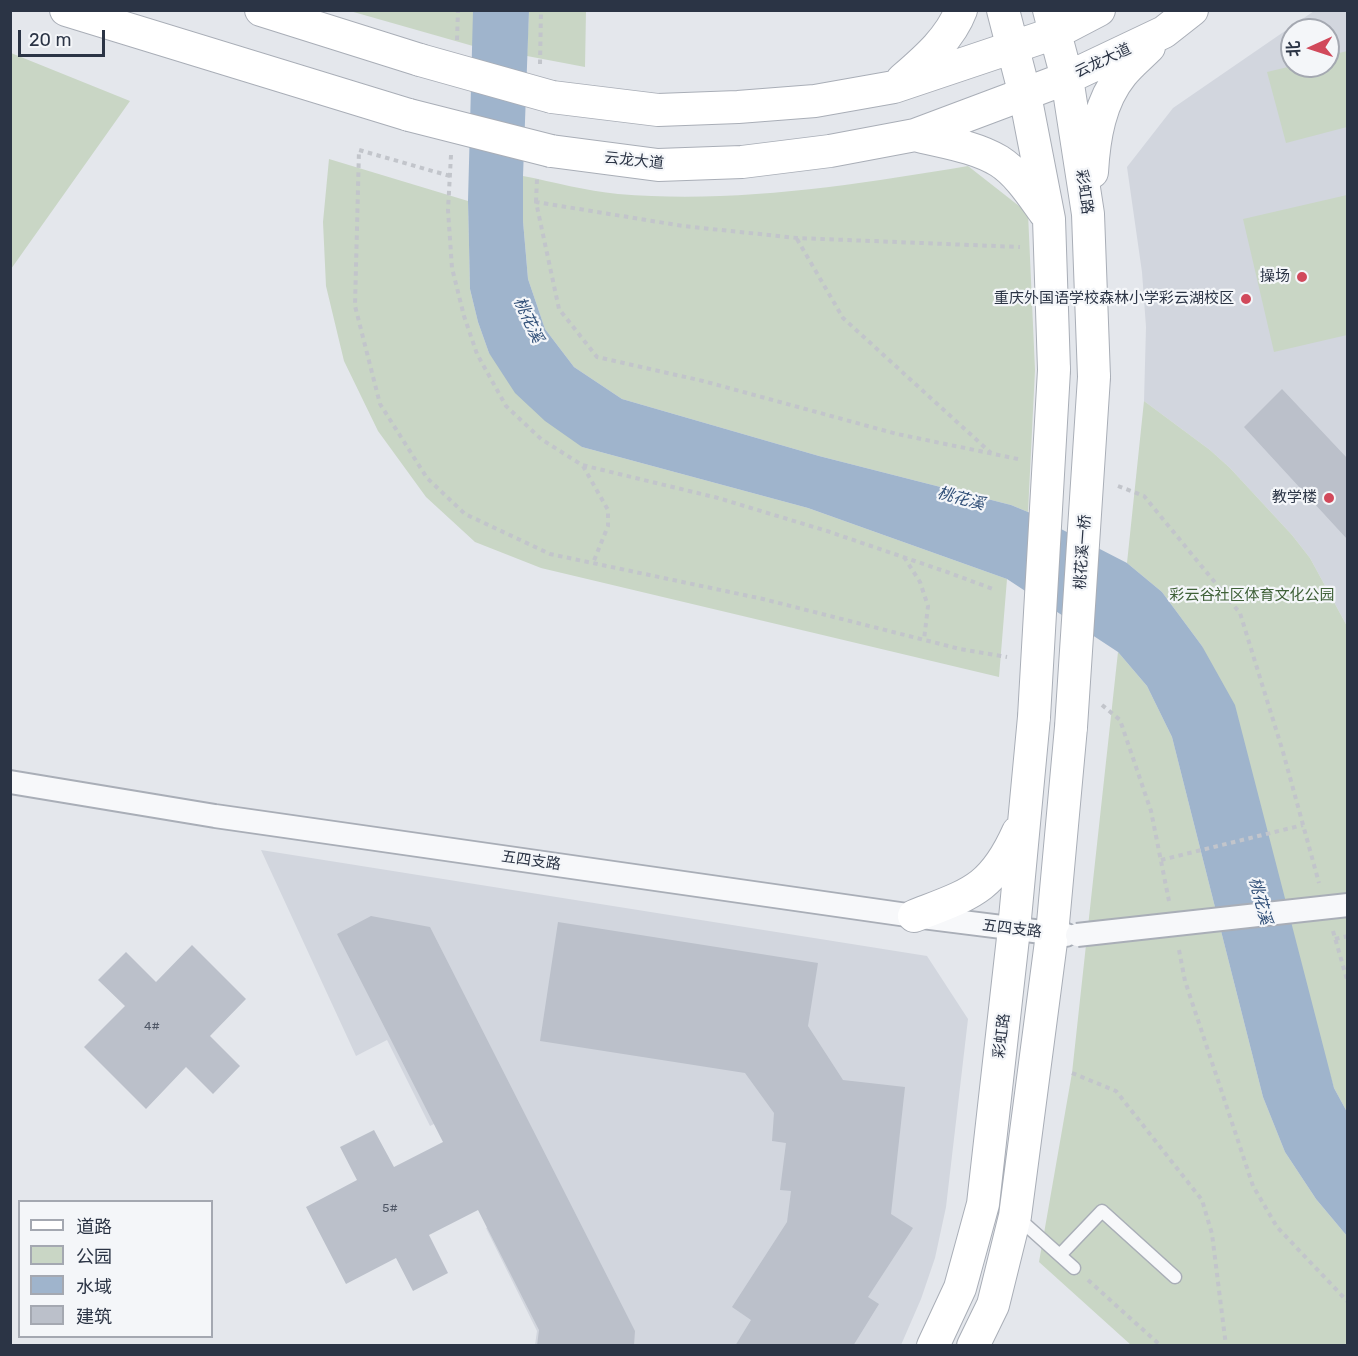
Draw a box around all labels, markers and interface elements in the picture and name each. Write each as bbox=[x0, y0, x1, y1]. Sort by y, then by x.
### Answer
scale bar bbox=[21, 18, 108, 56]
north arrow bbox=[1280, 18, 1340, 78]
text: 20 m bbox=[29, 29, 71, 51]
street label: 云龙大道 bbox=[1072, 40, 1134, 82]
text: 北 bbox=[1284, 40, 1303, 57]
street label: 云龙大道 bbox=[603, 149, 665, 173]
street label: 彩虹路 bbox=[1072, 168, 1096, 216]
place label: 操场 bbox=[1260, 268, 1290, 286]
marker: 操场 bbox=[1295, 270, 1309, 284]
place label: 重庆外国语学校森林小学彩云湖校区 bbox=[994, 290, 1234, 308]
marker: 重庆外国语学校森林小学彩云湖校区 bbox=[1239, 292, 1253, 306]
water label: 桃花溪 bbox=[509, 294, 547, 346]
water label: 桃花溪 bbox=[935, 484, 987, 514]
place label: 教学楼 bbox=[1272, 489, 1317, 507]
marker: 教学楼 bbox=[1322, 491, 1336, 505]
street label: 桃花溪一桥 bbox=[1071, 514, 1095, 590]
park label: 彩云谷社区体育文化公园 bbox=[1170, 587, 1334, 605]
street label: 五四支路 bbox=[500, 848, 562, 874]
water label: 桃花溪 bbox=[1245, 875, 1275, 927]
street label: 五四支路 bbox=[981, 916, 1043, 942]
street label: 彩虹路 bbox=[990, 1013, 1014, 1059]
house number: 4# bbox=[144, 1020, 160, 1034]
legend bbox=[18, 1200, 213, 1338]
house number: 5# bbox=[382, 1202, 398, 1216]
text: 道路 bbox=[76, 1216, 112, 1238]
text: 公园 bbox=[76, 1246, 112, 1268]
text: 水域 bbox=[76, 1276, 112, 1298]
text: 建筑 bbox=[76, 1306, 112, 1328]

